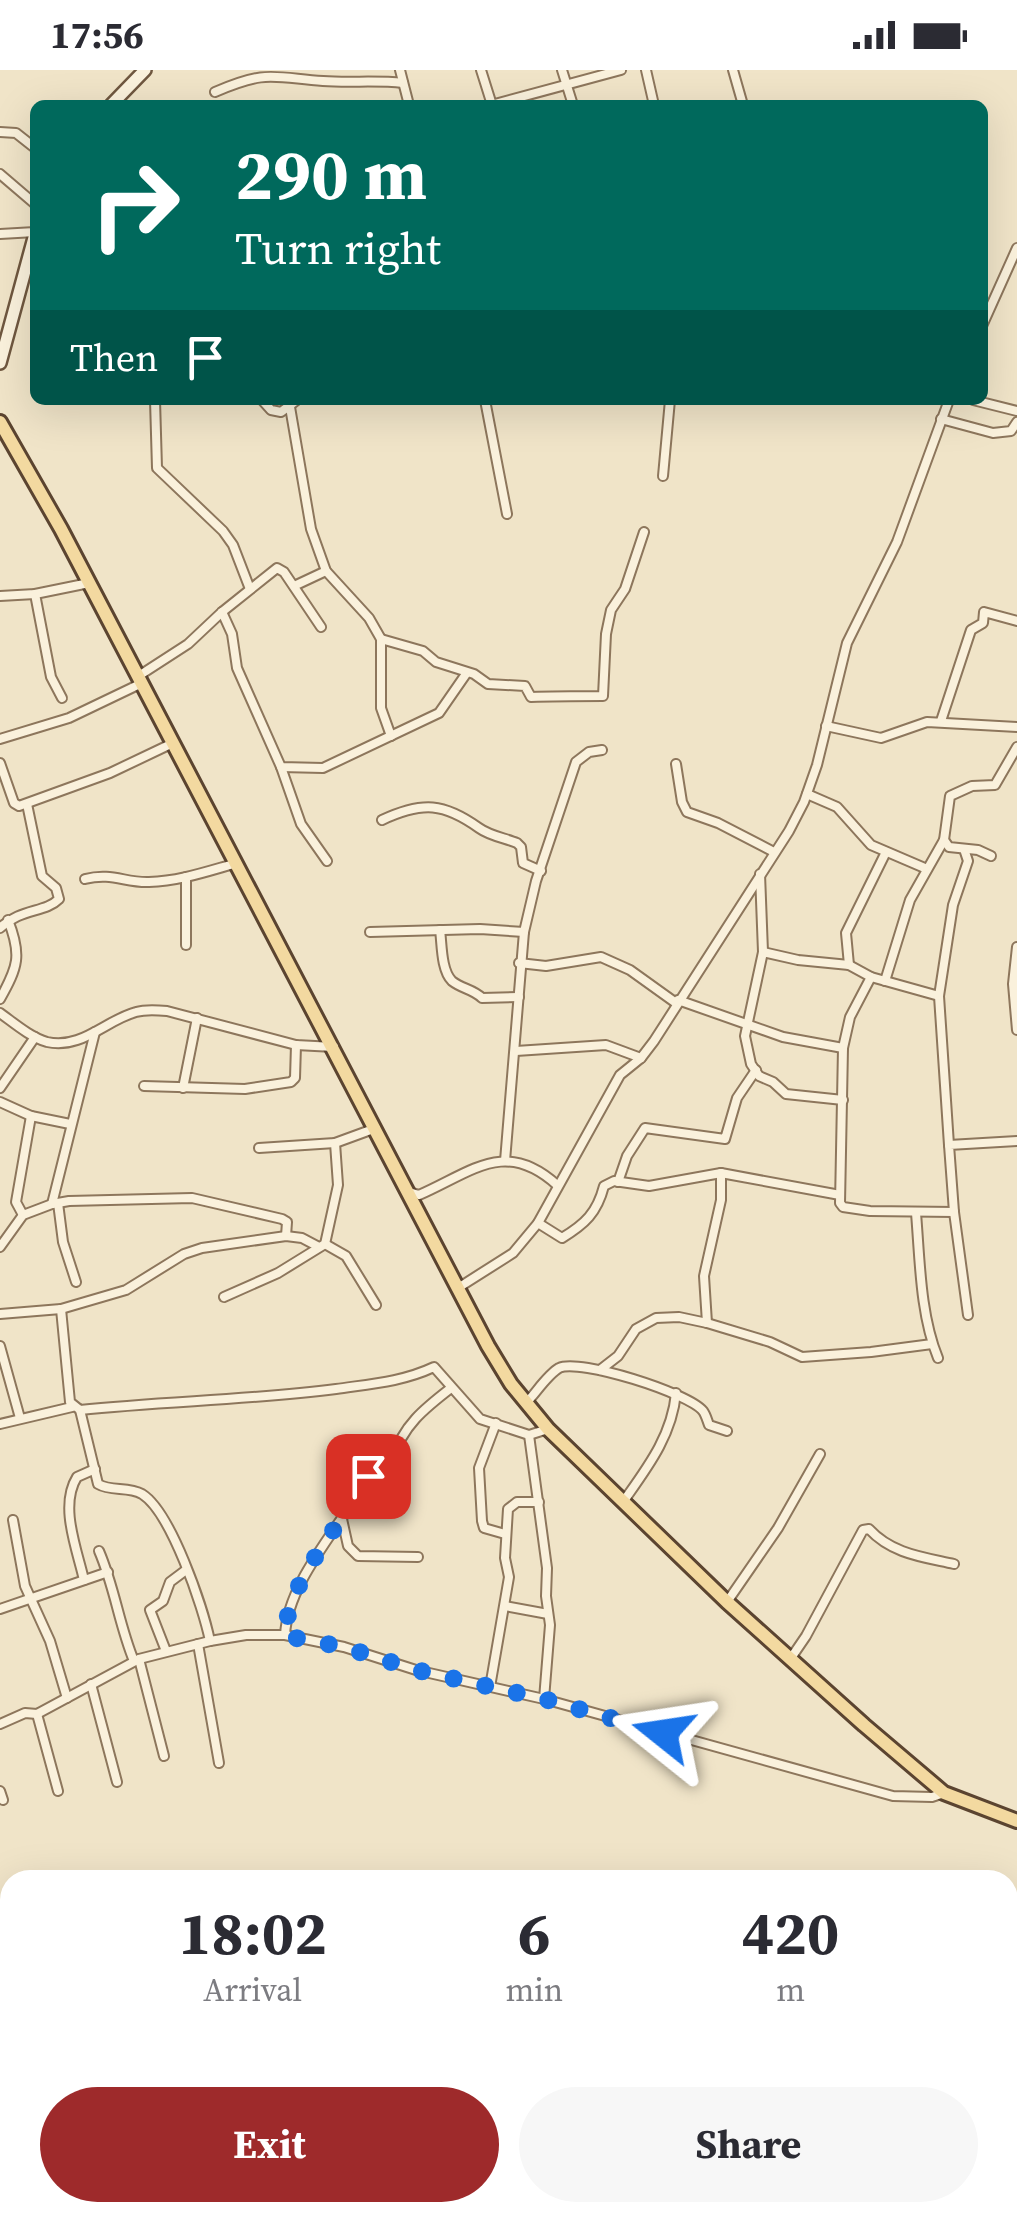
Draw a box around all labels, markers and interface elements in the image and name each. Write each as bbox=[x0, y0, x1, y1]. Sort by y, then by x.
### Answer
text: 17:56 bbox=[50, 9, 144, 61]
text: 290 m bbox=[235, 126, 427, 222]
icon: right bbox=[70, 140, 200, 270]
text: Turn right bbox=[235, 217, 441, 279]
icon: arrive bbox=[178, 330, 233, 385]
text: Then bbox=[70, 332, 158, 384]
pin bbox=[326, 1434, 411, 1519]
icon: arrive bbox=[341, 1449, 396, 1504]
position arrow bbox=[611, 1681, 715, 1785]
text: 18:02 bbox=[179, 1892, 327, 1974]
text: 6 bbox=[518, 1892, 551, 1974]
text: 420 bbox=[742, 1892, 839, 1974]
text: Arrival bbox=[203, 1968, 302, 2012]
text: min bbox=[505, 1968, 563, 2012]
text: m bbox=[776, 1968, 805, 2012]
button: Exit bbox=[40, 2087, 499, 2202]
button: Share bbox=[519, 2087, 978, 2202]

